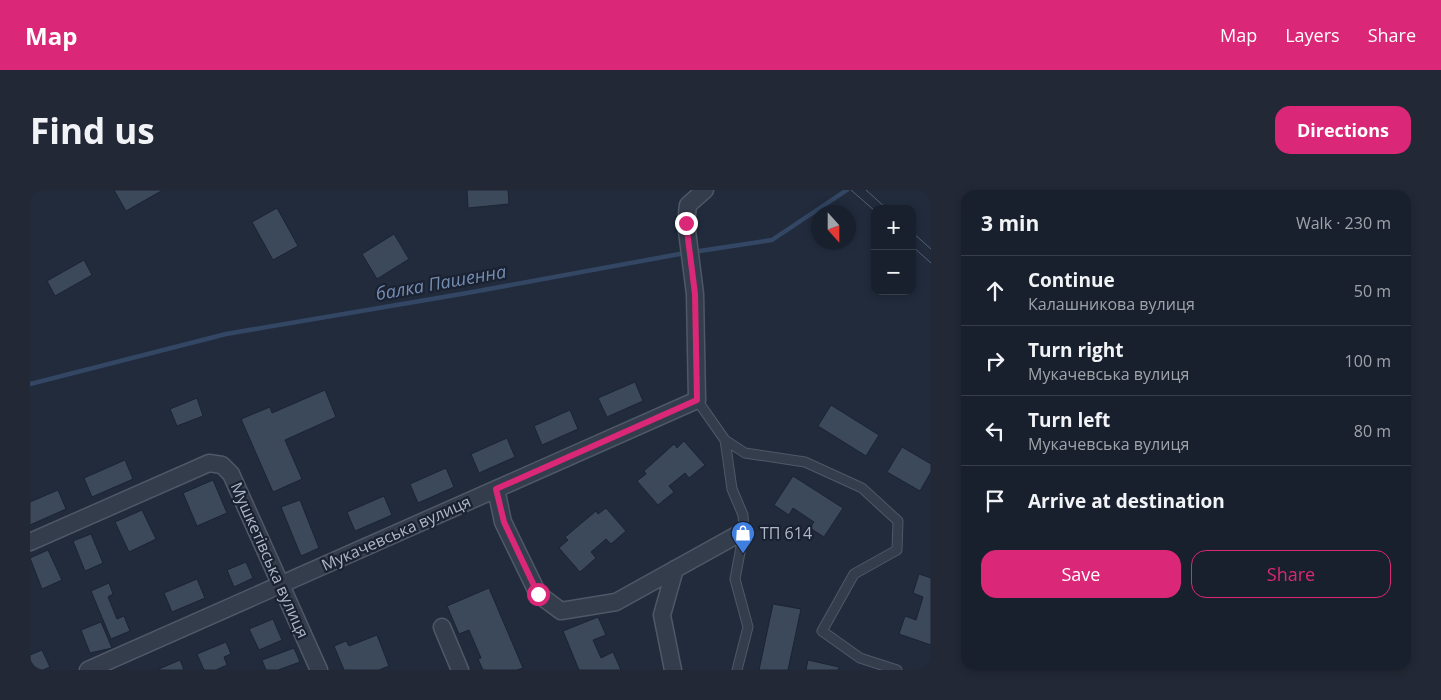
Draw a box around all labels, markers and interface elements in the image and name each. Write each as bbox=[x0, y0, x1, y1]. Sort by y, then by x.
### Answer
text: Map bbox=[25, 19, 77, 52]
text: Map bbox=[1220, 23, 1257, 47]
text: Layers bbox=[1285, 23, 1340, 47]
text: Share bbox=[1368, 23, 1416, 47]
button: Directions bbox=[1275, 106, 1411, 154]
text: Find us bbox=[30, 107, 155, 154]
north arrow bbox=[811, 205, 856, 250]
map controls bbox=[871, 205, 916, 295]
button: + bbox=[871, 205, 916, 250]
text: 3 min bbox=[981, 209, 1039, 237]
route end bbox=[675, 212, 698, 235]
text: Walk · 230 m bbox=[1296, 212, 1391, 234]
button: − bbox=[871, 250, 916, 295]
water label: балка Пашенна bbox=[374, 259, 508, 305]
text: Continue bbox=[1028, 267, 1115, 293]
icon: ahead bbox=[981, 277, 1009, 305]
text: 50 m bbox=[1354, 280, 1391, 302]
text: Калашникова вулиця bbox=[1028, 293, 1195, 315]
text: Turn right bbox=[1028, 337, 1123, 363]
icon: right bbox=[981, 347, 1009, 375]
text: 100 m bbox=[1345, 350, 1391, 372]
text: Мукачевська вулиця bbox=[1028, 363, 1189, 385]
text: Turn left bbox=[1028, 407, 1110, 433]
icon: left bbox=[981, 417, 1009, 445]
text: 80 m bbox=[1354, 420, 1391, 442]
text: Мукачевська вулиця bbox=[1028, 433, 1189, 455]
street label: Мушкетівська вулиця bbox=[226, 479, 314, 641]
icon: arrive bbox=[981, 487, 1009, 515]
text: Arrive at destination bbox=[1028, 488, 1225, 514]
street label: Мукачевська вулиця bbox=[318, 490, 474, 576]
shop icon: ТП 614 bbox=[730, 520, 756, 554]
place label: ТП 614 bbox=[760, 522, 812, 544]
button: Save bbox=[981, 550, 1181, 598]
button: Share bbox=[1191, 550, 1391, 598]
route start bbox=[527, 583, 550, 606]

